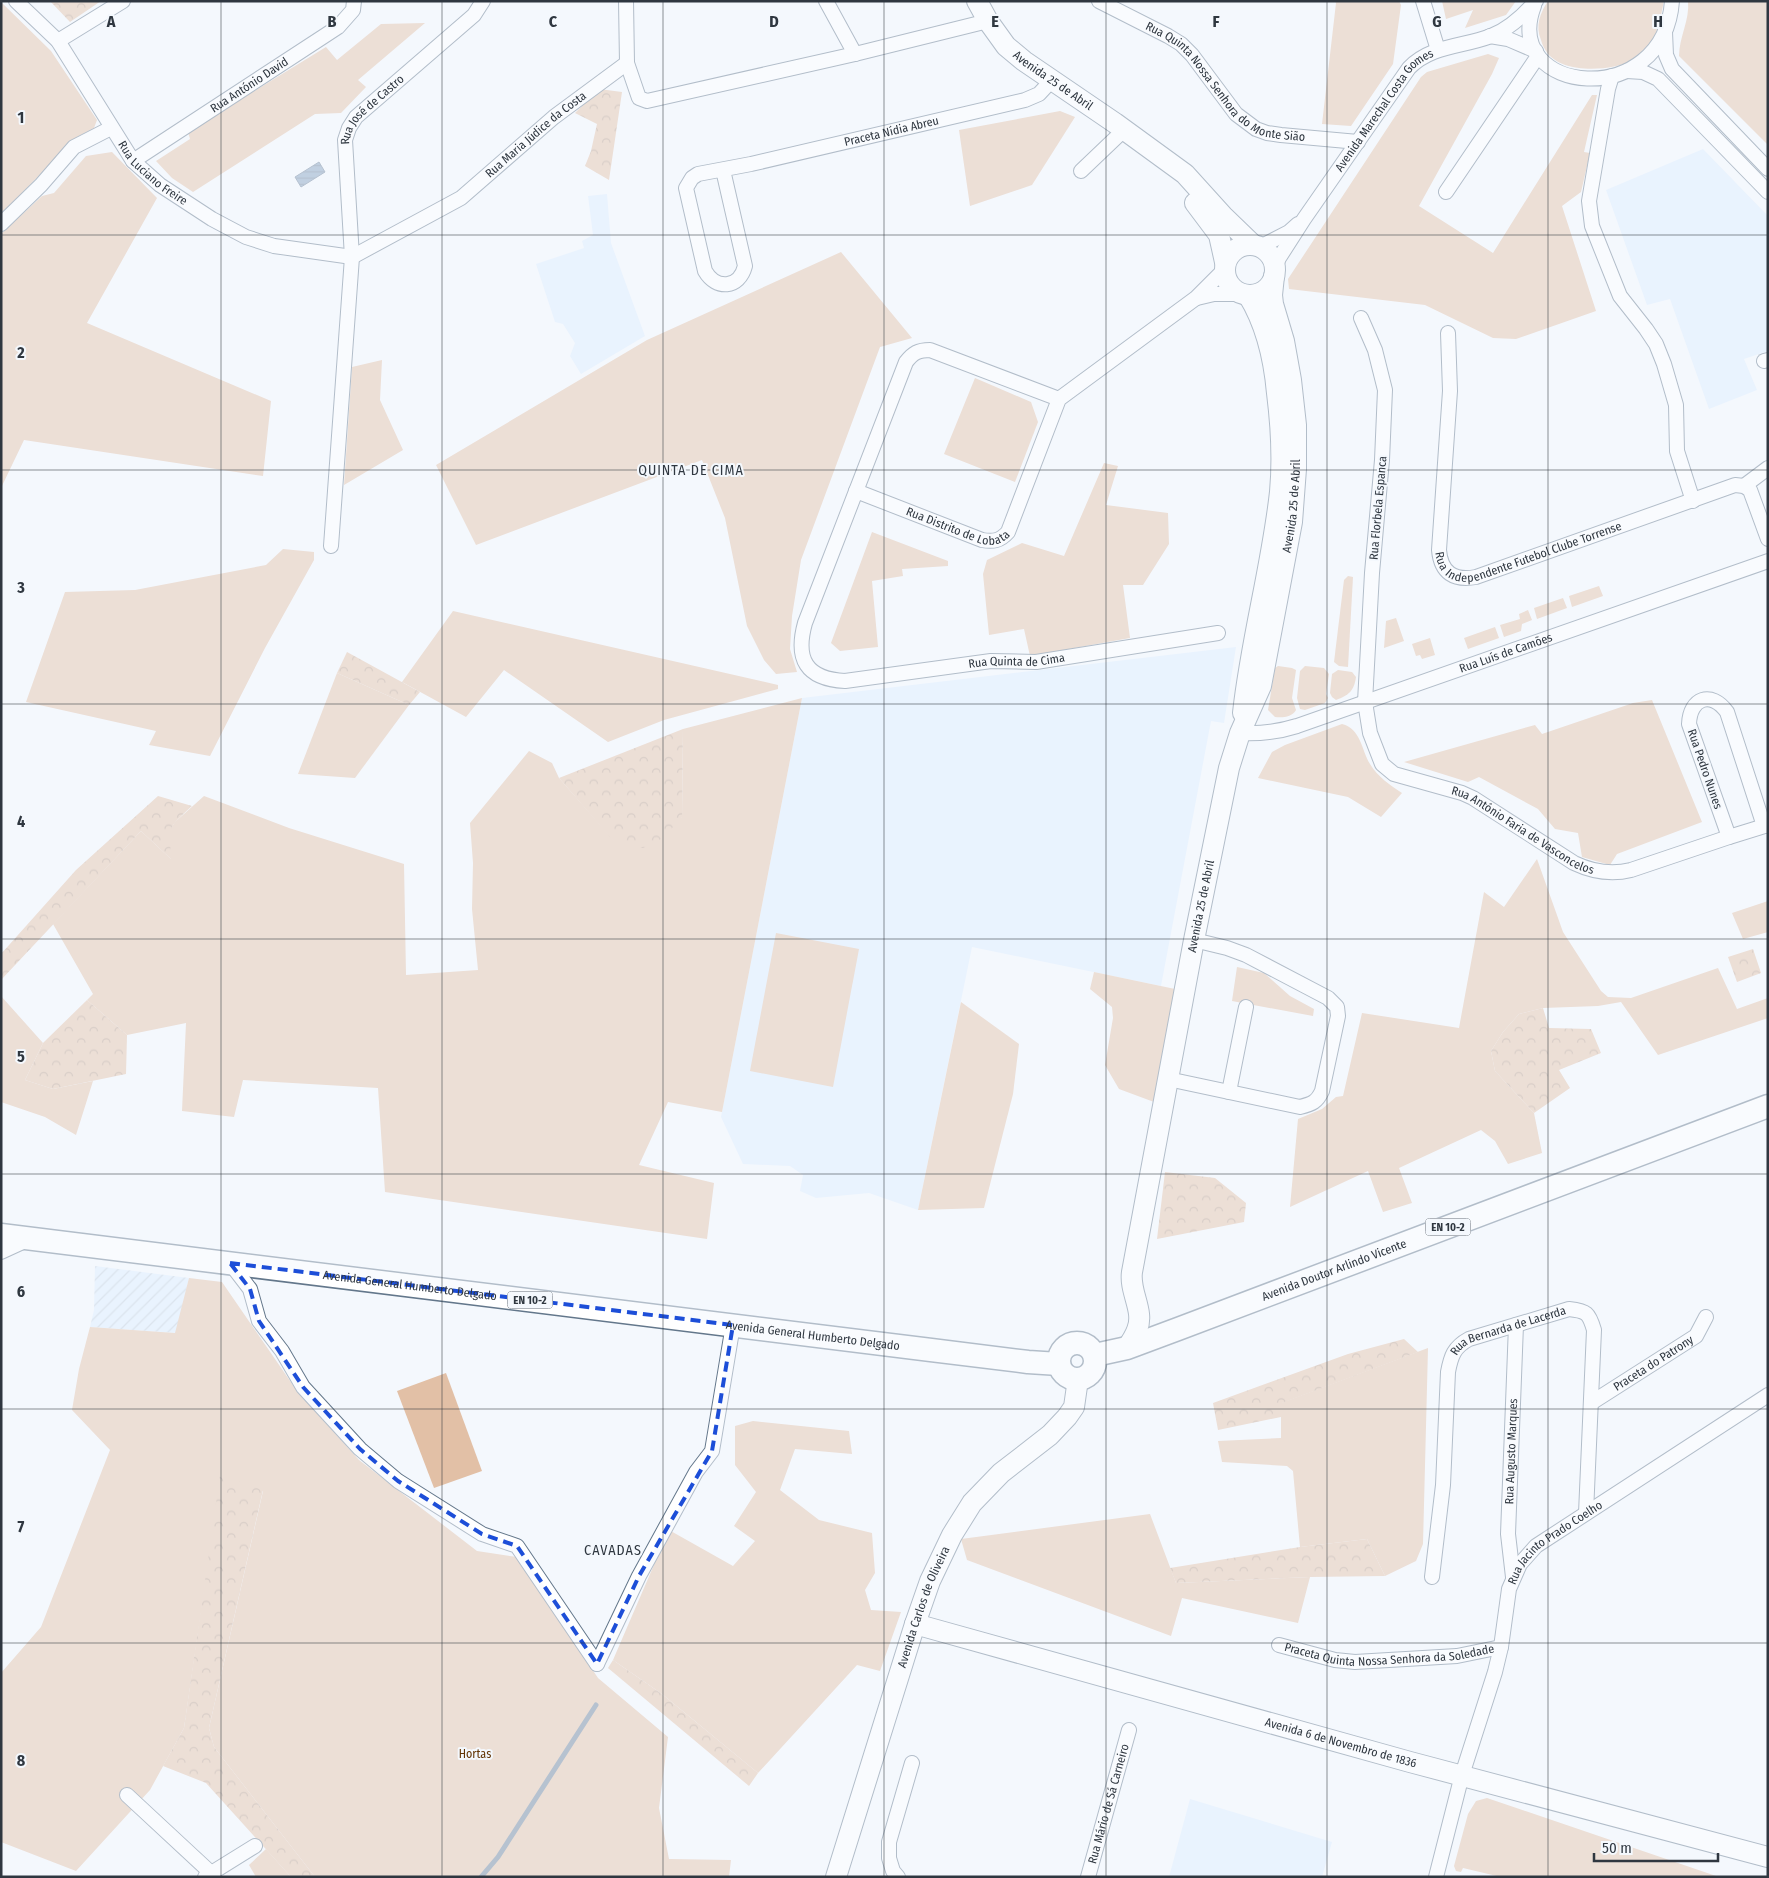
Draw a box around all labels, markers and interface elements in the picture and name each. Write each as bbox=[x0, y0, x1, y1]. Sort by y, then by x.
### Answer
text: A bbox=[106, 12, 116, 31]
text: B bbox=[328, 12, 337, 31]
text: C bbox=[549, 12, 558, 31]
text: D bbox=[769, 12, 779, 31]
text: E bbox=[991, 12, 999, 31]
text: F bbox=[1212, 12, 1220, 31]
text: G bbox=[1432, 12, 1442, 31]
text: H bbox=[1653, 12, 1663, 31]
street label: Rua Quinta Nossa Senhora do Monte Sião bbox=[1143, 19, 1306, 144]
street label: Avenida Marechal Costa Gomes bbox=[1332, 46, 1435, 174]
street label: Avenida 25 de Abril bbox=[1010, 48, 1096, 113]
street label: Rua António David bbox=[208, 54, 291, 115]
street label: Rua José de Castro bbox=[338, 72, 407, 145]
street label: Rua Maria Júdice da Costa bbox=[483, 89, 589, 181]
text: 1 bbox=[18, 108, 24, 127]
street label: Praceta Nídia Abreu bbox=[843, 113, 940, 149]
street label: Rua Luciano Freire bbox=[115, 138, 190, 208]
text: 2 bbox=[16, 343, 25, 362]
street label: Rua Florbela Espanca bbox=[1366, 455, 1390, 561]
street label: Avenida 25 de Abril bbox=[1279, 459, 1303, 554]
district label: QUINTA DE CIMA bbox=[638, 462, 744, 479]
street label: Rua Distrito de Lobata bbox=[904, 504, 1013, 548]
street label: Rua Independente Futebol Clube Torrense bbox=[1432, 519, 1623, 585]
text: 3 bbox=[16, 578, 25, 597]
street label: Rua Luís de Camões bbox=[1457, 630, 1554, 676]
street label: Rua Quinta de Cima bbox=[967, 651, 1066, 671]
street label: Rua Pedro Nunes bbox=[1685, 727, 1725, 811]
street label: Rua António Faria de Vasconcelos bbox=[1450, 783, 1596, 877]
text: 4 bbox=[17, 812, 25, 831]
street label: Avenida 25 de Abril bbox=[1185, 859, 1217, 954]
text: 5 bbox=[17, 1047, 25, 1066]
road number: EN 10-2 bbox=[1426, 1218, 1470, 1236]
street label: Avenida Doutor Arlindo Vicente bbox=[1260, 1236, 1408, 1304]
street label: Avenida General Humberto Delgado bbox=[322, 1268, 498, 1303]
text: 6 bbox=[17, 1282, 25, 1301]
road number: EN 10-2 bbox=[508, 1292, 552, 1308]
street label: Rua Bernarda de Lacerda bbox=[1447, 1303, 1568, 1358]
street label: Avenida General Humberto Delgado bbox=[725, 1318, 901, 1353]
street label: Praceta do Patrony bbox=[1611, 1332, 1696, 1394]
street label: Rua Augusto Marques bbox=[1502, 1398, 1520, 1505]
street label: Rua Jacinto Prado Coelho bbox=[1505, 1498, 1605, 1587]
text: 7 bbox=[18, 1517, 25, 1536]
district label: CAVADAS bbox=[584, 1542, 642, 1559]
street label: Avenida Carlos de Oliveira bbox=[895, 1544, 953, 1669]
street label: Praceta Quinta Nossa Senhora da Soledade bbox=[1283, 1640, 1495, 1669]
street label: Avenida 6 de Novembro de 1836 bbox=[1263, 1715, 1418, 1770]
street label: Rua Mário de Sá Carneiro bbox=[1085, 1742, 1132, 1865]
park label: Hortas bbox=[459, 1747, 491, 1761]
text: 8 bbox=[17, 1751, 26, 1770]
scale bar bbox=[1594, 1830, 1718, 1862]
text: 50 m bbox=[1602, 1839, 1632, 1857]

